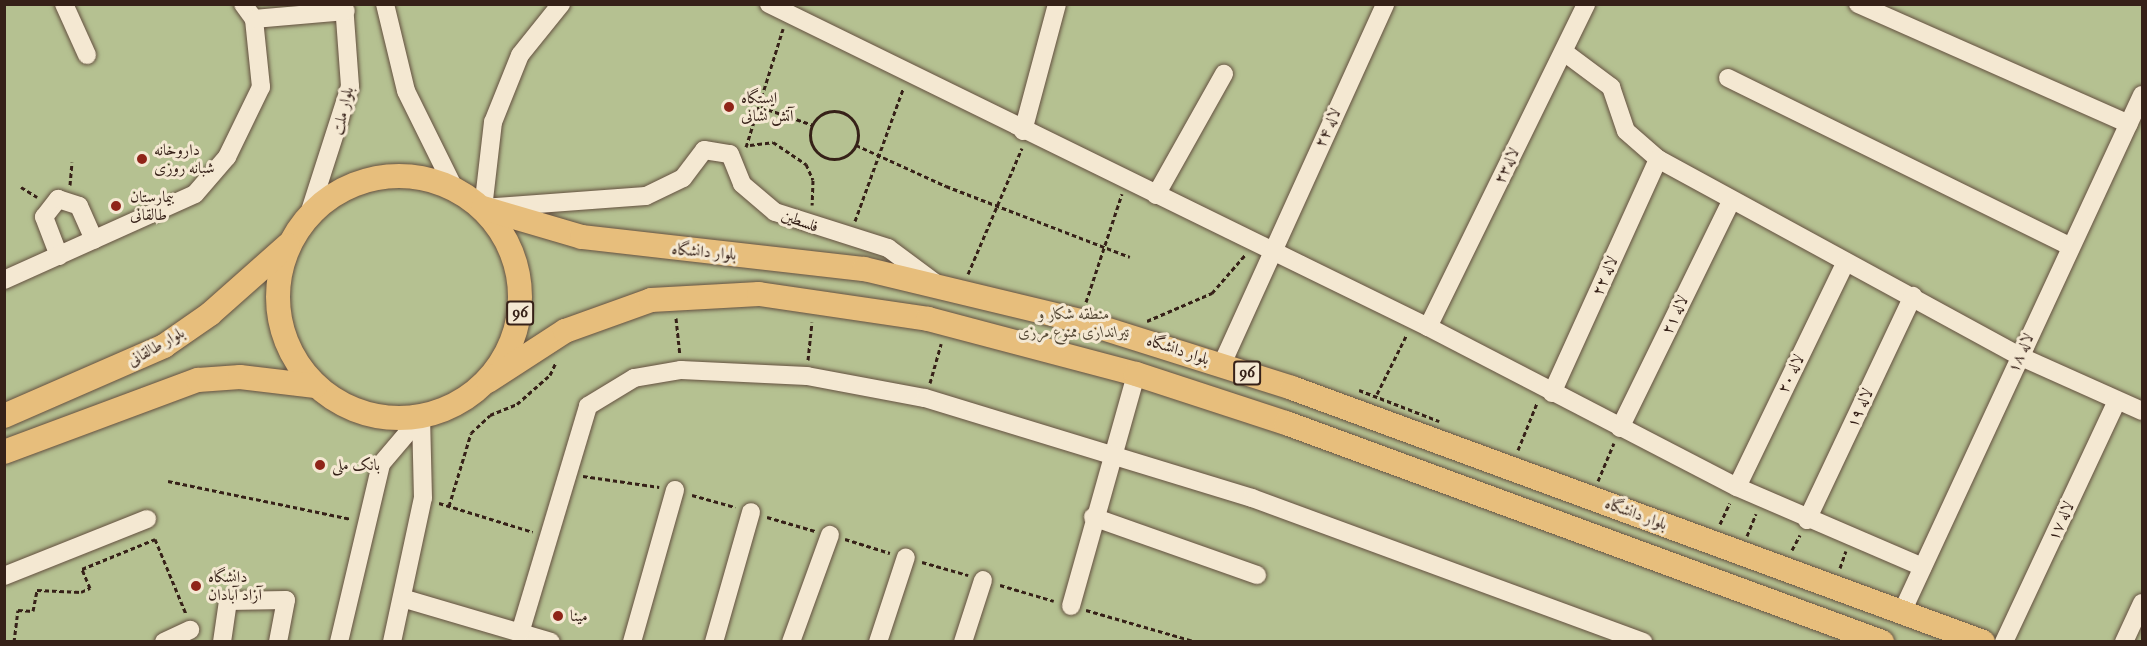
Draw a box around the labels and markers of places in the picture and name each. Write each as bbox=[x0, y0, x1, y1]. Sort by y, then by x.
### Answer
place label: ایستگاه آتش نشانی bbox=[741, 88, 794, 126]
marker: ایستگاه آتش نشانی bbox=[722, 100, 736, 114]
place label: داروخانه شبانه روزی bbox=[154, 140, 215, 178]
marker: داروخانه شبانه روزی bbox=[135, 152, 149, 166]
place label: بیمارستان طالقانی bbox=[130, 187, 174, 225]
marker: بیمارستان طالقانی bbox=[107, 197, 125, 215]
place label: بانک ملی bbox=[332, 455, 380, 475]
marker: بانک ملی bbox=[313, 458, 327, 472]
place label: دانشگاه آزاد آبادان bbox=[208, 567, 262, 605]
marker: دانشگاه آزاد آبادان bbox=[189, 579, 203, 593]
place label: مینا bbox=[570, 606, 588, 626]
marker: مینا bbox=[551, 609, 565, 623]

